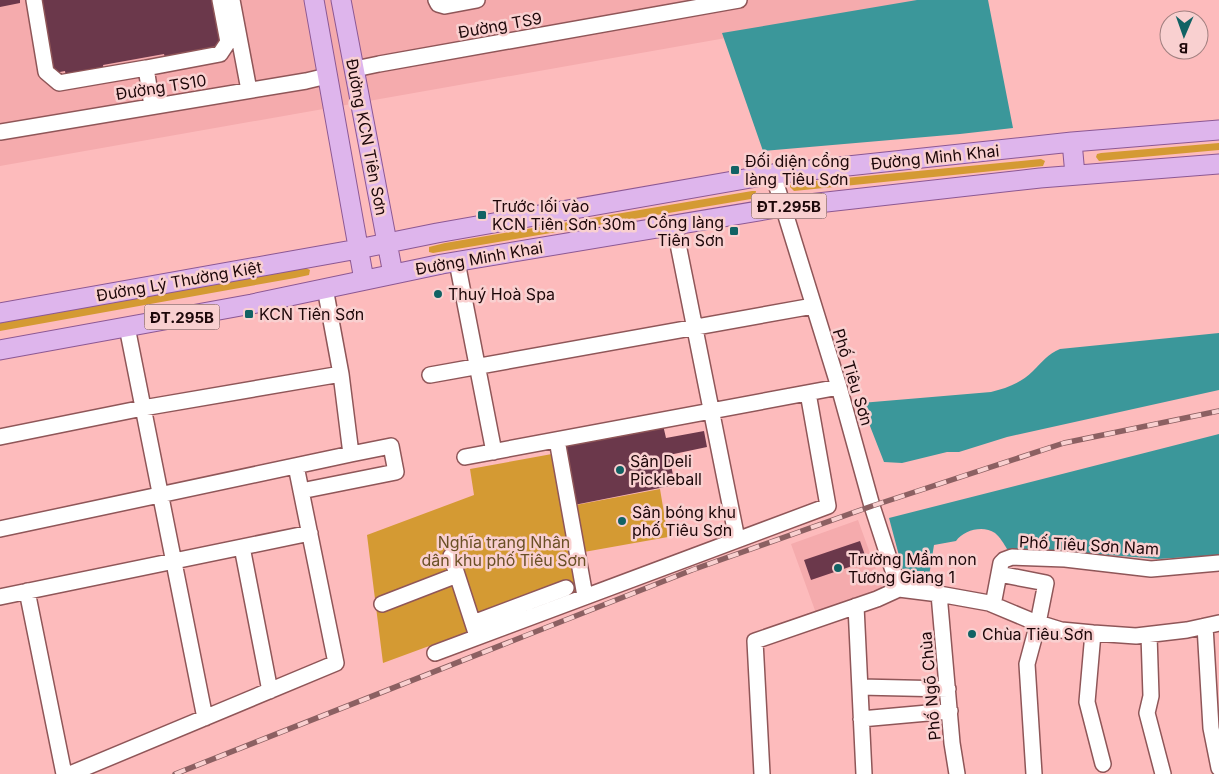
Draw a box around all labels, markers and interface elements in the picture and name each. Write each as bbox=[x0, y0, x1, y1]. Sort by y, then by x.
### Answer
street label: Đường TS9 bbox=[457, 8, 543, 42]
north arrow bbox=[1159, 10, 1209, 60]
text: B bbox=[1179, 40, 1188, 57]
street label: Đường KCN Tiên Sơn bbox=[342, 57, 392, 217]
street label: Đường TS10 bbox=[114, 70, 208, 104]
street label: Đường Minh Khai bbox=[870, 140, 1000, 174]
place label: Đối diện cổng làng Tiêu Sơn bbox=[745, 151, 849, 189]
marker: Đối diện cổng làng Tiêu Sơn bbox=[729, 164, 741, 176]
road number: ĐT.295B bbox=[752, 194, 826, 218]
place label: Trước lối vào KCN Tiên Sơn 30m bbox=[492, 196, 636, 234]
marker: Trước lối vào KCN Tiên Sơn 30m bbox=[476, 209, 488, 221]
place label: Cổng làng Tiên Sơn bbox=[647, 212, 724, 250]
marker: Cổng làng Tiên Sơn bbox=[728, 225, 740, 237]
street label: Đường Minh Khai bbox=[414, 237, 544, 279]
street label: Đường Lý Thường Kiệt bbox=[95, 257, 263, 305]
place label: Thuý Hoà Spa bbox=[448, 284, 555, 304]
marker: Thuý Hoà Spa bbox=[432, 288, 444, 300]
road number: ĐT.295B bbox=[144, 304, 220, 330]
place label: KCN Tiên Sơn bbox=[259, 304, 364, 324]
marker: KCN Tiên Sơn bbox=[243, 308, 255, 320]
street label: Phố Tiêu Sơn bbox=[829, 326, 877, 428]
place label: Sân Deli Pickleball bbox=[630, 451, 702, 489]
marker: Sân Deli Pickleball bbox=[614, 464, 626, 476]
place label: Sân bóng khu phố Tiêu Sơn bbox=[632, 502, 736, 540]
marker: Sân bóng khu phố Tiêu Sơn bbox=[616, 515, 628, 527]
street label: Phố Tiêu Sơn Nam bbox=[1019, 531, 1159, 559]
park label: Nghĩa trang Nhân dân khu phố Tiêu Sơn bbox=[421, 532, 587, 570]
place label: Trường Mầm non Tương Giang 1 bbox=[848, 549, 977, 587]
marker: Trường Mầm non Tương Giang 1 bbox=[832, 562, 844, 574]
place label: Chùa Tiêu Sơn bbox=[982, 624, 1093, 644]
marker: Chùa Tiêu Sơn bbox=[966, 628, 978, 640]
street label: Phố Ngõ Chùa bbox=[915, 631, 945, 741]

